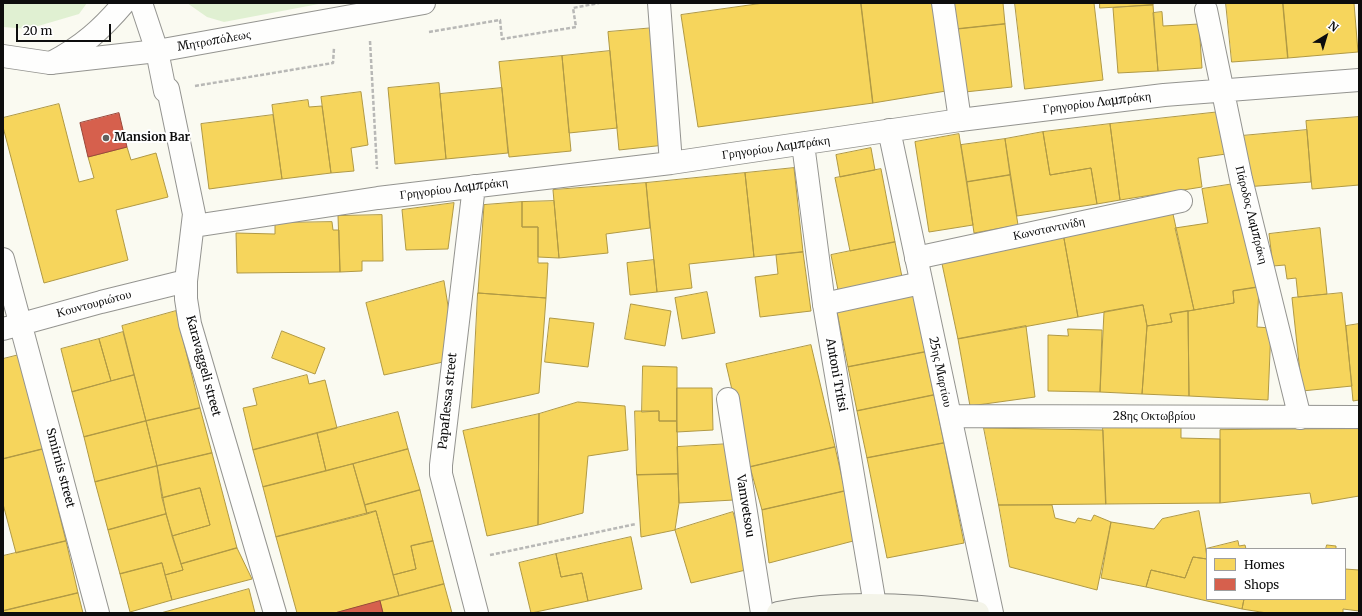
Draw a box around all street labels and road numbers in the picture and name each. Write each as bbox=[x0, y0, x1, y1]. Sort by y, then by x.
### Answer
street label: Μητροπόλεως bbox=[176, 27, 252, 55]
street label: Γρηγορίου Λαμπράκη bbox=[1042, 89, 1152, 117]
street label: Γρηγορίου Λαμπράκη bbox=[721, 133, 831, 163]
street label: Πάροδος Λαμπράκη bbox=[1232, 164, 1270, 266]
street label: Γρηγορίου Λαμπράκη bbox=[399, 175, 509, 203]
street label: Κωνσταντινίδη bbox=[1012, 214, 1086, 244]
street label: Κουντουριώτου bbox=[55, 287, 133, 321]
street label: Karavaggeli street bbox=[183, 314, 223, 418]
street label: 25ης Μαρτίου bbox=[926, 335, 954, 409]
street label: Antoni Tritsi bbox=[822, 337, 850, 413]
street label: Papaflessa street bbox=[436, 352, 460, 450]
street label: 28ης Οκτωβρίου bbox=[1113, 410, 1195, 424]
street label: Smirnis street bbox=[42, 427, 78, 509]
street label: Vamvetsou bbox=[733, 473, 757, 539]

